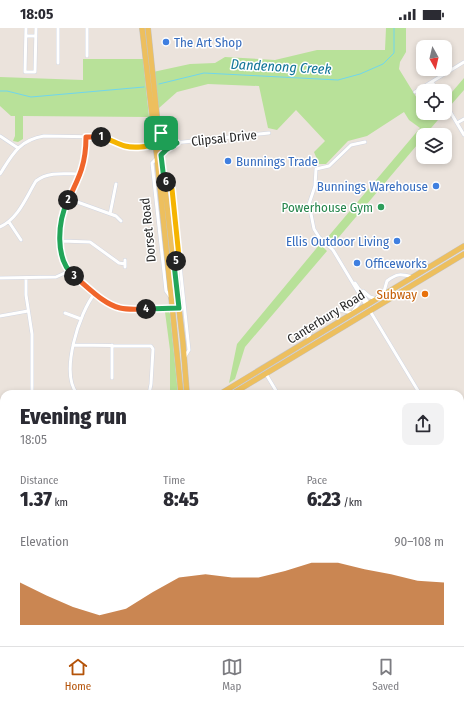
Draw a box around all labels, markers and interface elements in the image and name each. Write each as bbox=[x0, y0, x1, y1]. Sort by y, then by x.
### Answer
text: 18:05 bbox=[20, 5, 53, 23]
place label: The Art Shop bbox=[174, 35, 242, 50]
marker: The Art Shop bbox=[161, 37, 171, 47]
north arrow bbox=[416, 40, 452, 76]
map controls bbox=[416, 40, 452, 164]
water label: Dandenong Creek bbox=[230, 56, 332, 78]
button: locate bbox=[416, 84, 452, 120]
pin bbox=[144, 116, 178, 150]
icon: arrive bbox=[150, 122, 172, 144]
pin: 1 bbox=[91, 127, 111, 147]
street label: Clipsal Drive bbox=[190, 127, 258, 149]
button: layers bbox=[416, 128, 452, 164]
text: 1 bbox=[99, 130, 103, 143]
place label: Bunnings Trade bbox=[236, 154, 318, 169]
marker: Bunnings Trade bbox=[223, 156, 233, 166]
pin: 6 bbox=[156, 172, 176, 192]
text: 6 bbox=[163, 175, 169, 188]
place label: Bunnings Warehouse bbox=[317, 179, 428, 194]
marker: Bunnings Warehouse bbox=[431, 181, 441, 191]
pin: 2 bbox=[58, 190, 78, 210]
text: 2 bbox=[65, 193, 71, 206]
street label: Dorset Road bbox=[137, 197, 159, 263]
place label: Powerhouse Gym bbox=[282, 200, 373, 215]
marker: Powerhouse Gym bbox=[376, 202, 386, 212]
place label: Ellis Outdoor Living bbox=[286, 234, 390, 249]
marker: Ellis Outdoor Living bbox=[392, 236, 402, 246]
pin: 5 bbox=[166, 251, 186, 271]
text: 5 bbox=[173, 254, 179, 267]
place label: Officeworks bbox=[365, 256, 428, 271]
marker: Officeworks bbox=[352, 258, 362, 268]
pin: 3 bbox=[64, 266, 84, 286]
text: 3 bbox=[71, 269, 77, 282]
street label: Canterbury Road bbox=[284, 287, 368, 347]
place label: Subway bbox=[377, 287, 417, 302]
marker: Subway bbox=[420, 289, 430, 299]
pin: 4 bbox=[136, 299, 156, 319]
text: 4 bbox=[143, 302, 149, 315]
text: Evening run bbox=[20, 403, 127, 430]
button: share bbox=[402, 403, 444, 445]
text: 18:05 bbox=[20, 432, 47, 447]
text: Distance bbox=[20, 474, 59, 487]
text: Time bbox=[163, 474, 185, 487]
text: Pace bbox=[307, 474, 327, 487]
text: 1.37 bbox=[20, 487, 52, 511]
text: 8:45 bbox=[163, 487, 199, 511]
text: 6:23 bbox=[307, 487, 341, 511]
text: km bbox=[52, 496, 68, 509]
text: /km bbox=[341, 496, 362, 509]
text: Elevation bbox=[20, 534, 69, 549]
text: 90–108 m bbox=[394, 534, 444, 549]
tab: Home bbox=[65, 656, 91, 693]
tab: Map bbox=[221, 656, 243, 693]
tab: Saved bbox=[372, 656, 399, 693]

